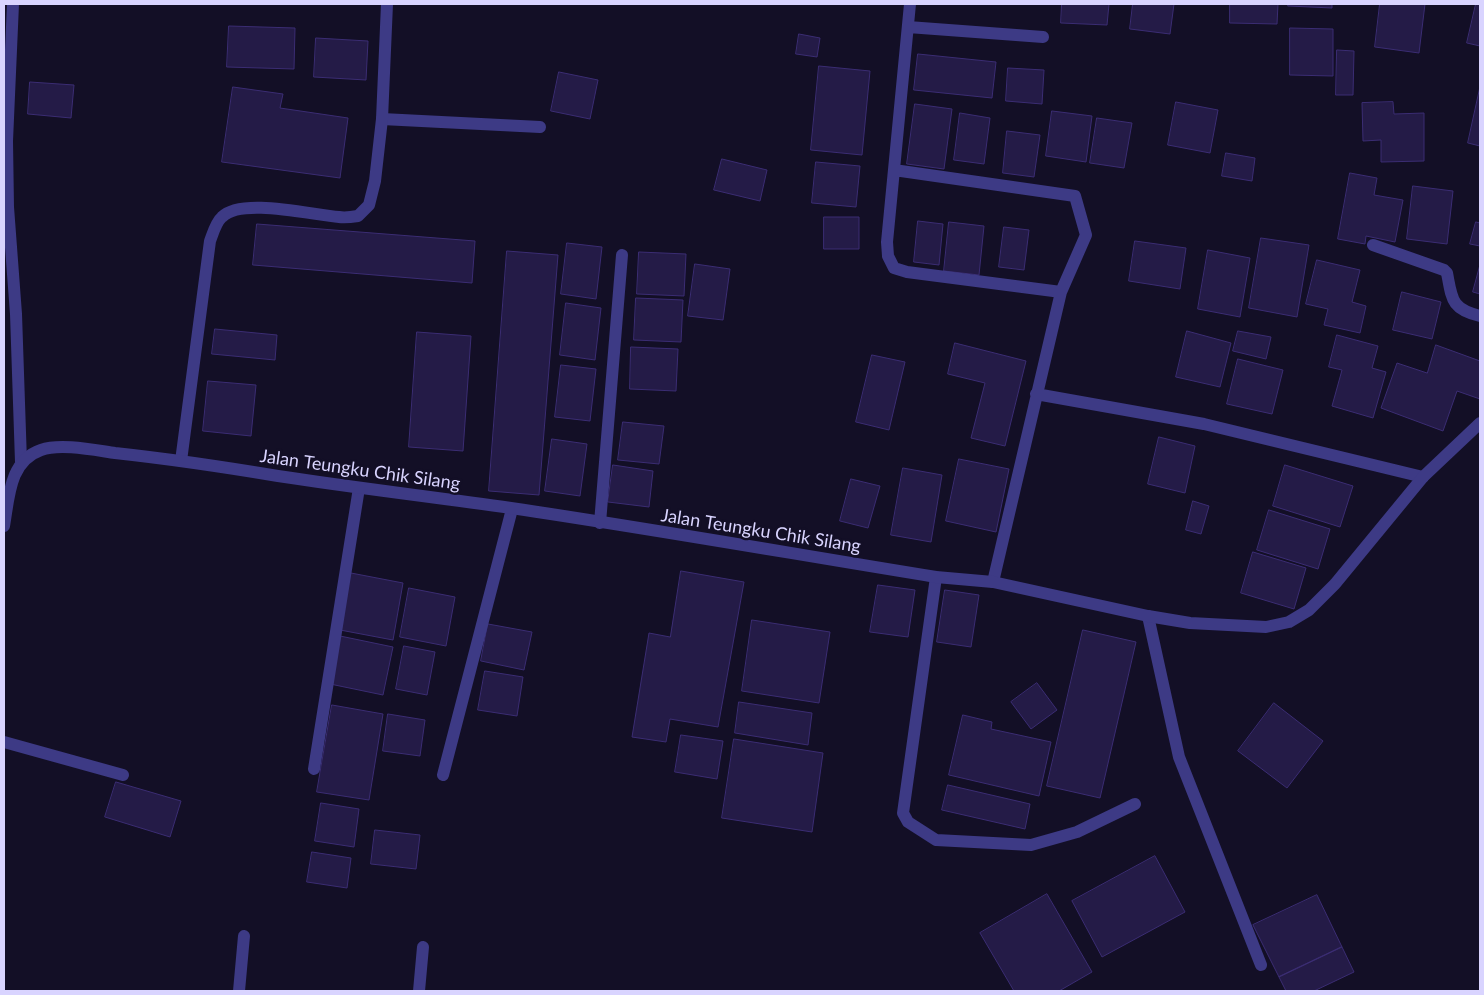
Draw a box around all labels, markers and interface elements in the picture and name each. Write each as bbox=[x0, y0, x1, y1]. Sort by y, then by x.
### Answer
street label: Jalan Teungku Chik Silang bbox=[259, 445, 461, 495]
street label: Jalan Teungku Chik Silang bbox=[660, 505, 862, 557]

